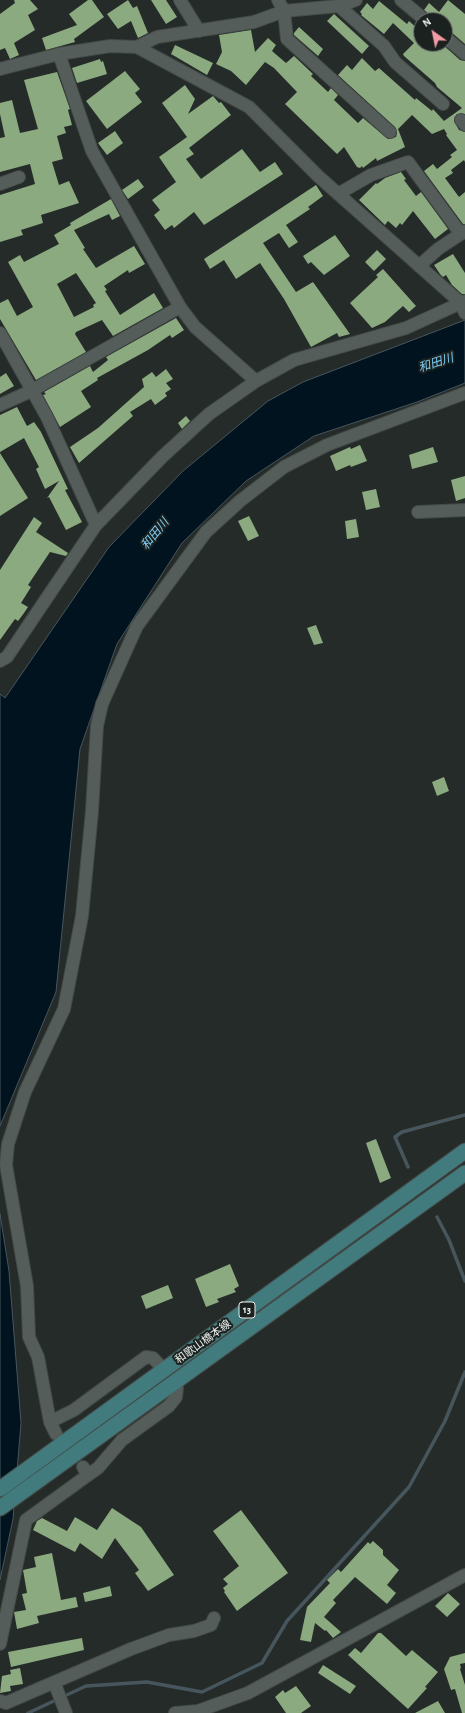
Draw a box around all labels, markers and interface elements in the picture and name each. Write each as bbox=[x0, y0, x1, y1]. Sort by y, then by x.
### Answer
north arrow bbox=[413, 12, 453, 52]
text: N bbox=[421, 16, 433, 29]
water label: 和田川 bbox=[417, 351, 455, 375]
water label: 和田川 bbox=[138, 515, 172, 553]
road number: 13 bbox=[239, 1302, 255, 1318]
street label: 和歌山橋本線 bbox=[172, 1317, 234, 1367]

